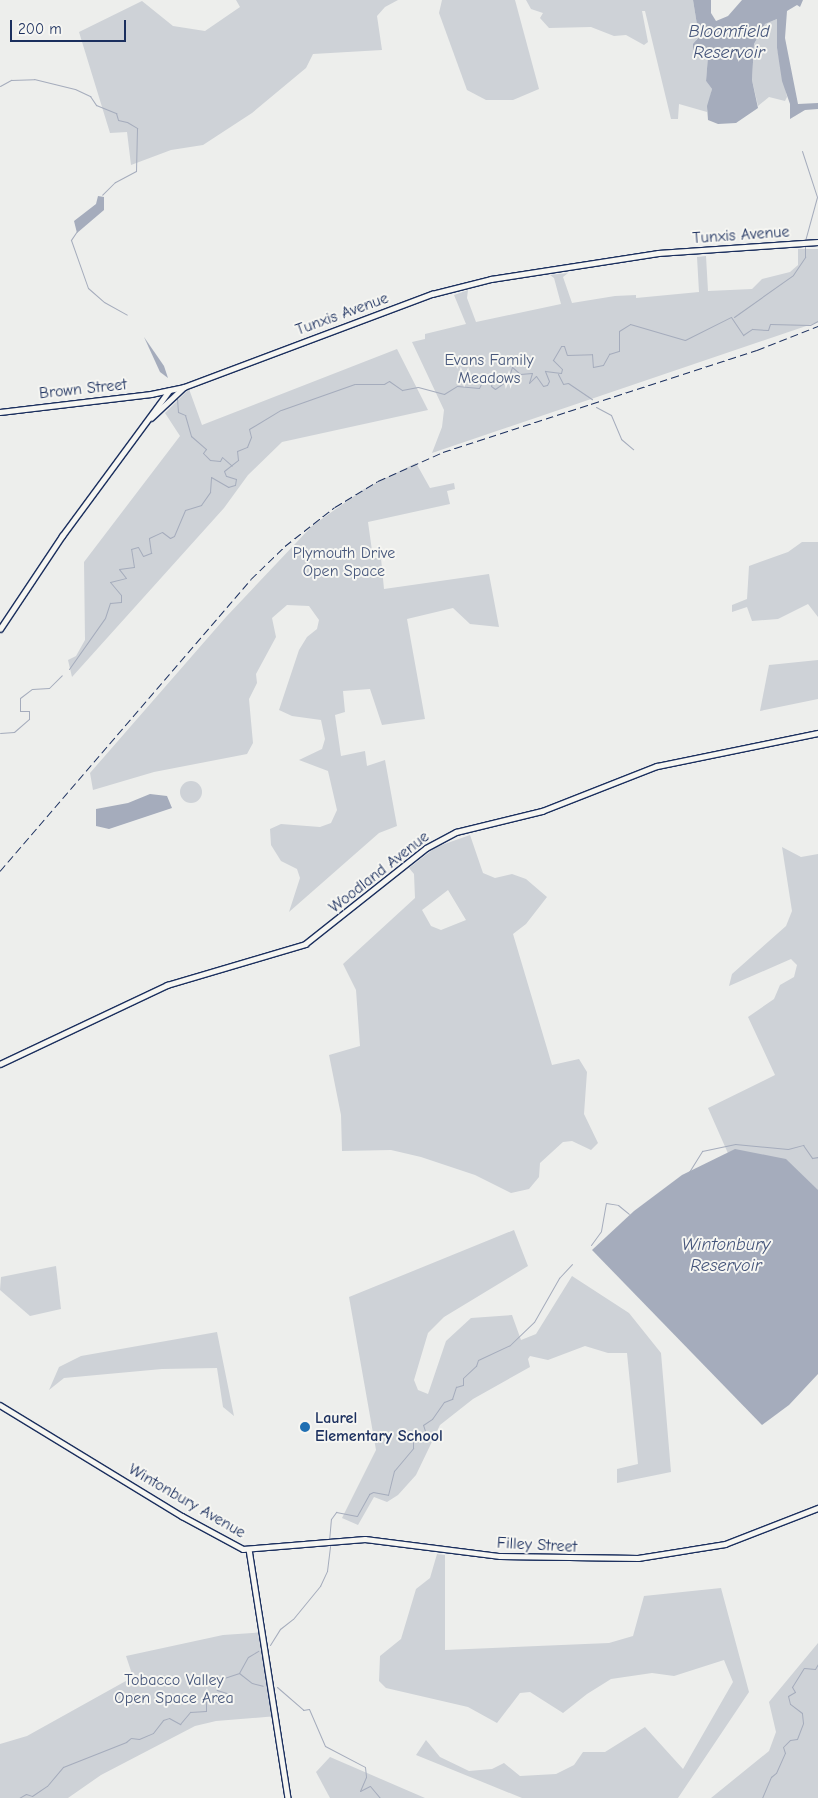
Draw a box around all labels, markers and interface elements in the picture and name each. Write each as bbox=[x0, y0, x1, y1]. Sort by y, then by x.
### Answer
scale bar bbox=[12, 10, 129, 42]
text: 200 m bbox=[18, 20, 62, 38]
water label: Bloomfield Reservoir bbox=[689, 22, 769, 64]
street label: Tunxis Avenue bbox=[692, 222, 790, 248]
street label: Tunxis Avenue bbox=[293, 288, 391, 340]
park label: Evans Family Meadows bbox=[444, 350, 534, 388]
street label: Brown Street bbox=[38, 375, 128, 403]
park label: Plymouth Drive Open Space bbox=[293, 543, 395, 581]
street label: Woodland Avenue bbox=[325, 827, 433, 917]
water label: Wintonbury Reservoir bbox=[682, 1235, 770, 1278]
place label: Laurel Elementary School bbox=[315, 1408, 443, 1446]
marker: Laurel Elementary School bbox=[299, 1421, 311, 1433]
street label: Wintonbury Avenue bbox=[125, 1460, 249, 1542]
street label: Filley Street bbox=[496, 1533, 578, 1557]
park label: Tobacco Valley Open Space Area bbox=[114, 1670, 234, 1708]

